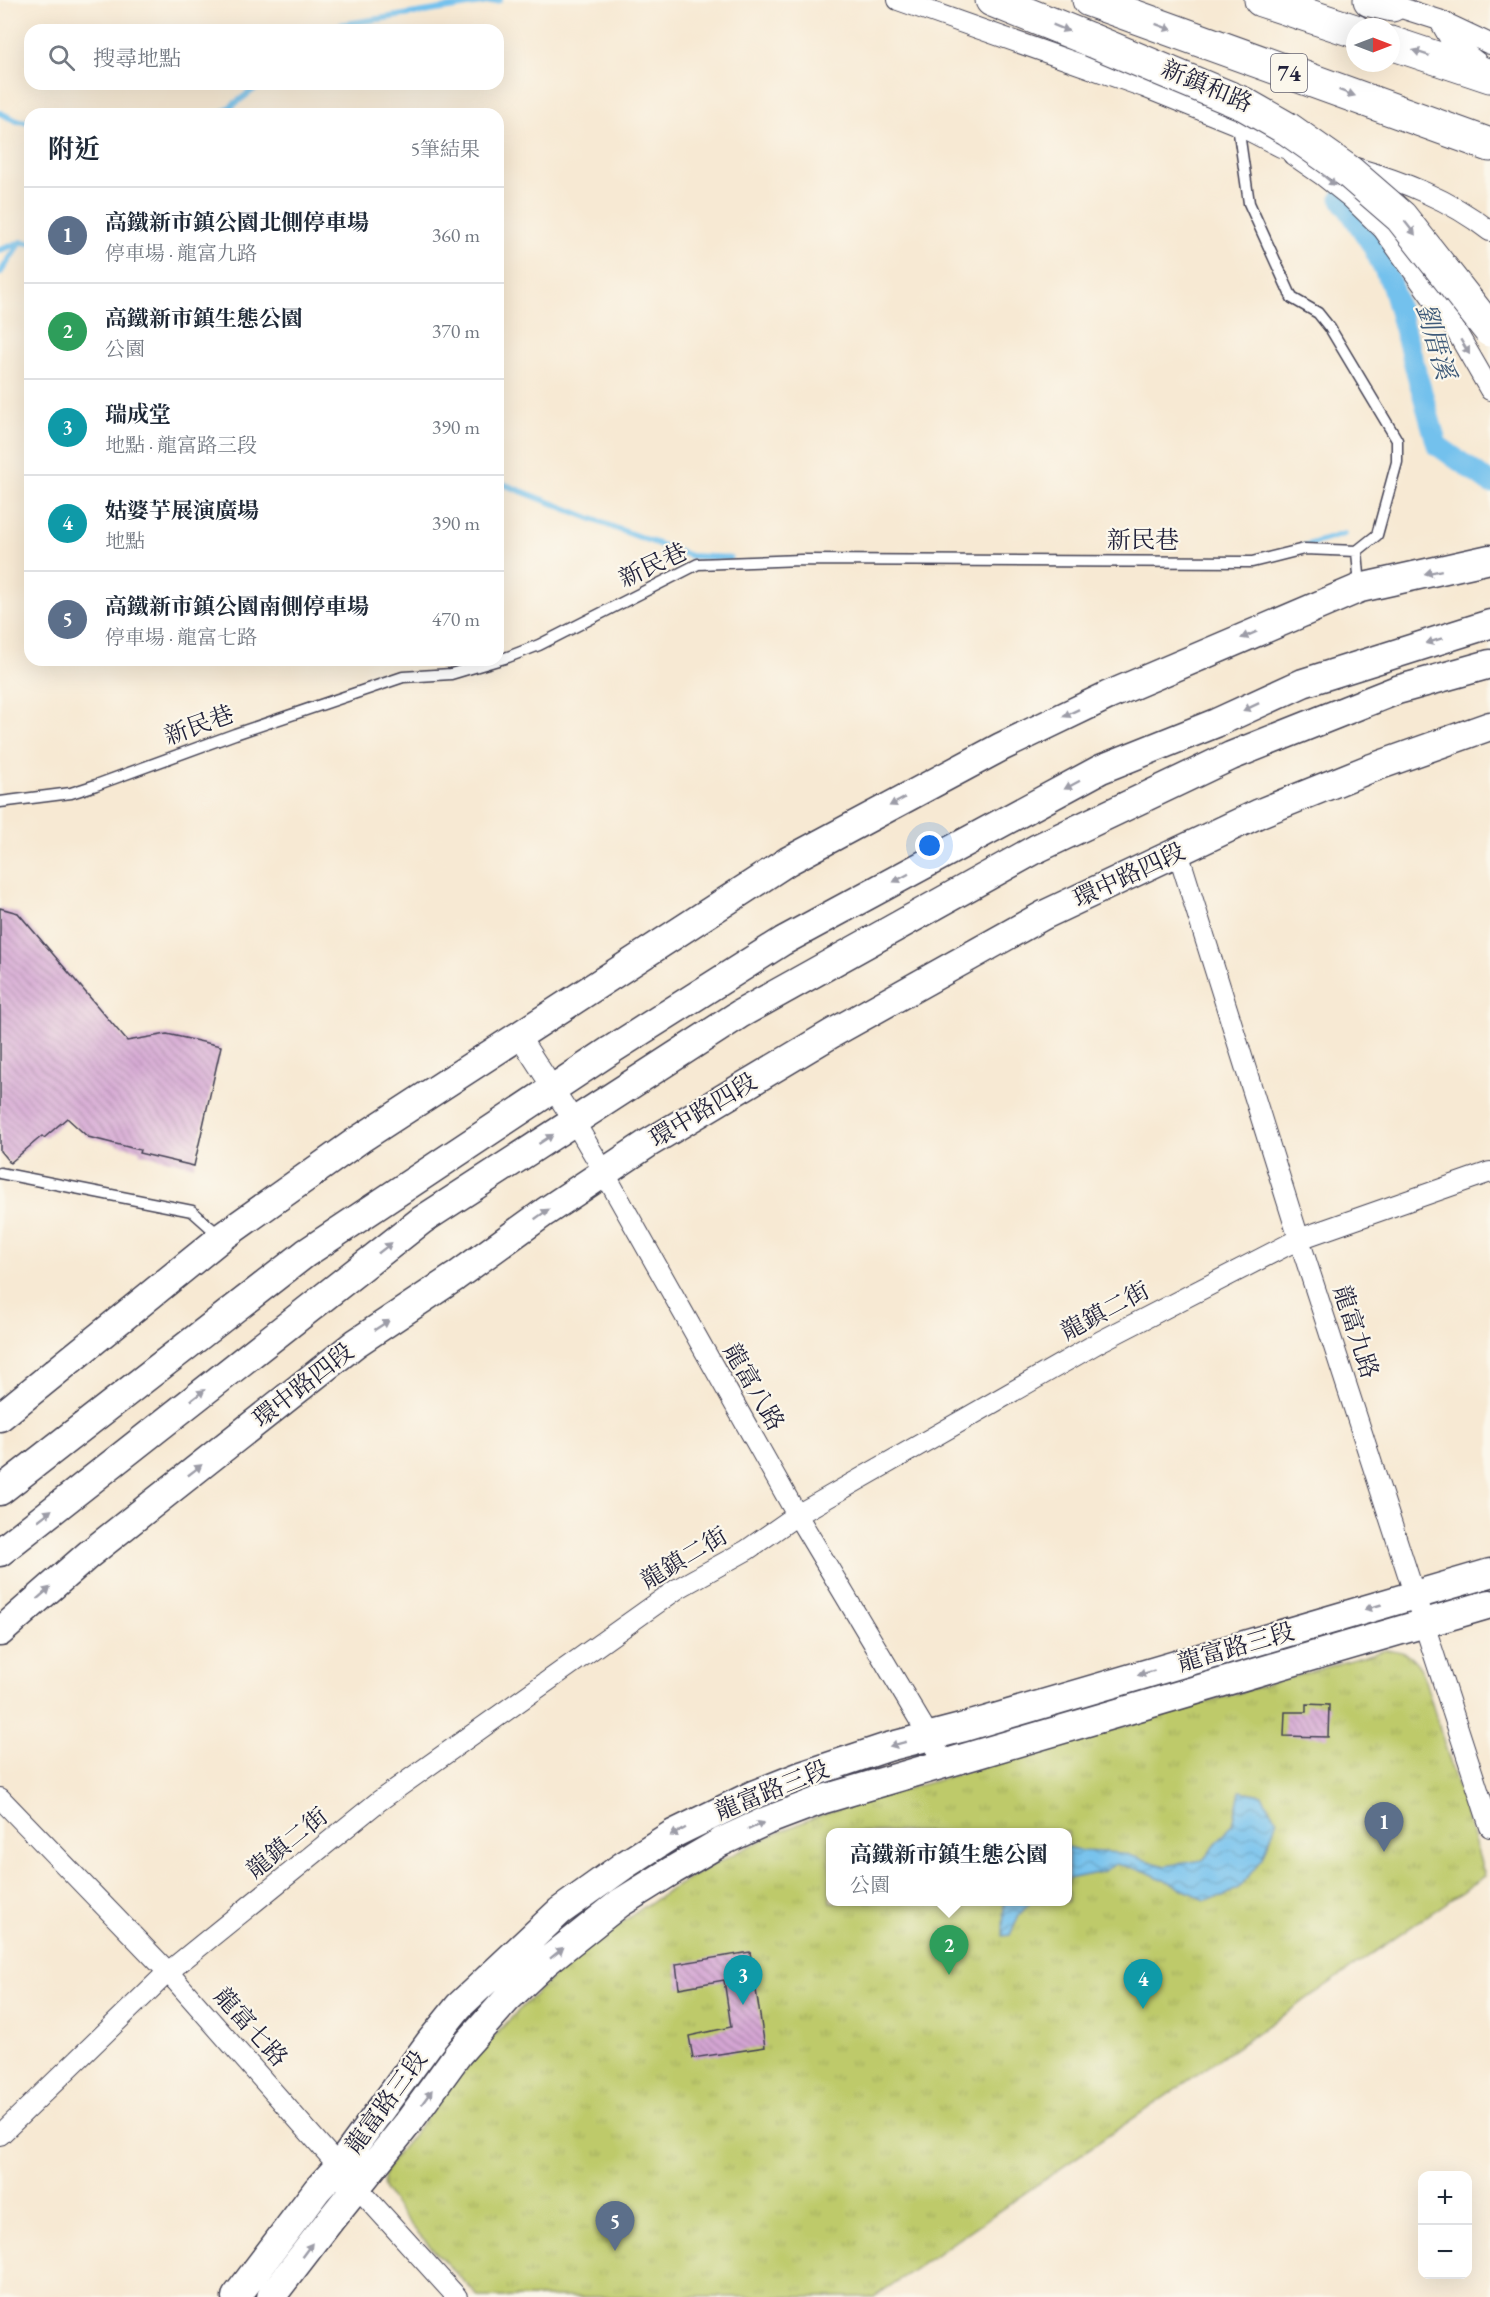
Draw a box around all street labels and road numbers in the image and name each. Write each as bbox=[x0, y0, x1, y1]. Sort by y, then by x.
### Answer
street label: 新鎮和路 bbox=[1157, 53, 1257, 119]
road number: 74 bbox=[1271, 54, 1307, 92]
street label: 新民巷 bbox=[1107, 524, 1179, 555]
street label: 新民巷 bbox=[614, 535, 692, 594]
street label: 新民巷 bbox=[160, 698, 238, 751]
street label: 環中路四段 bbox=[1068, 835, 1190, 914]
street label: 環中路四段 bbox=[643, 1065, 762, 1154]
street label: 龍鎮二街 bbox=[1055, 1274, 1154, 1347]
street label: 龍富九路 bbox=[1327, 1281, 1386, 1382]
street label: 環中路四段 bbox=[246, 1335, 360, 1434]
street label: 龍富八路 bbox=[717, 1337, 792, 1436]
street label: 龍鎮二街 bbox=[635, 1520, 733, 1596]
street label: 龍富路三段 bbox=[1174, 1615, 1298, 1678]
street label: 龍富路三段 bbox=[710, 1753, 833, 1826]
street label: 龍鎮二街 bbox=[240, 1800, 334, 1885]
street label: 龍富七路 bbox=[208, 1981, 295, 2073]
street label: 龍富路三段 bbox=[338, 2044, 433, 2159]

